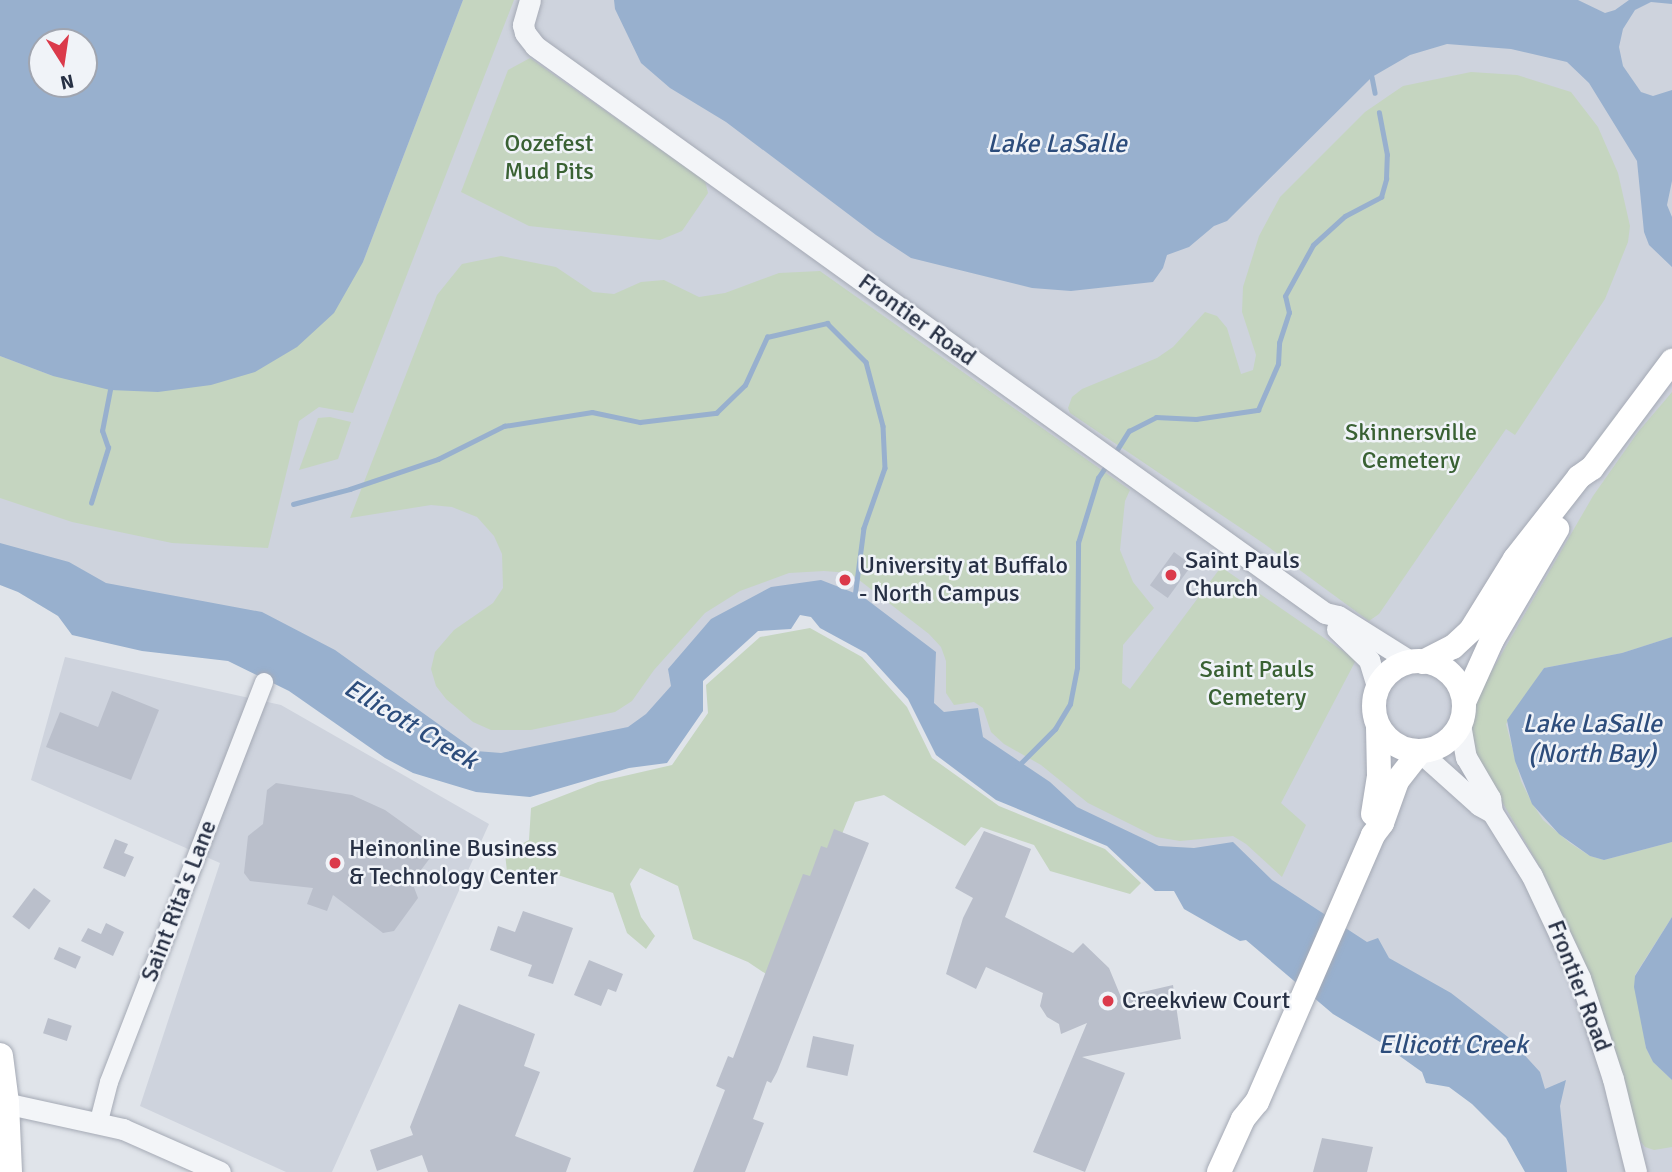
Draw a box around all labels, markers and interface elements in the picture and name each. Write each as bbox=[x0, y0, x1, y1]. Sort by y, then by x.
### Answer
north arrow bbox=[28, 28, 98, 98]
text: N bbox=[58, 68, 76, 95]
water label: Lake LaSalle bbox=[987, 129, 1127, 161]
park label: Oozefest Mud Pits bbox=[504, 130, 594, 186]
street label: Frontier Road bbox=[853, 268, 981, 372]
park label: Skinnersville Cemetery bbox=[1345, 419, 1477, 475]
place label: Saint Pauls Church bbox=[1185, 547, 1300, 603]
place label: University at Buffalo - North Campus bbox=[859, 552, 1068, 608]
marker: Saint Pauls Church bbox=[1163, 567, 1179, 583]
marker: University at Buffalo - North Campus bbox=[837, 572, 853, 588]
park label: Saint Pauls Cemetery bbox=[1200, 656, 1314, 712]
water label: Ellicott Creek bbox=[338, 673, 482, 777]
water label: Lake LaSalle (North Bay) bbox=[1522, 709, 1662, 770]
street label: Saint Rita's Lane bbox=[135, 816, 223, 986]
place label: Heinonline Business & Technology Center bbox=[349, 835, 558, 891]
marker: Heinonline Business & Technology Center bbox=[327, 855, 343, 871]
street label: Frontier Road bbox=[1541, 916, 1617, 1056]
place label: Creekview Court bbox=[1122, 987, 1290, 1015]
marker: Creekview Court bbox=[1100, 993, 1116, 1009]
water label: Ellicott Creek bbox=[1378, 1030, 1528, 1062]

